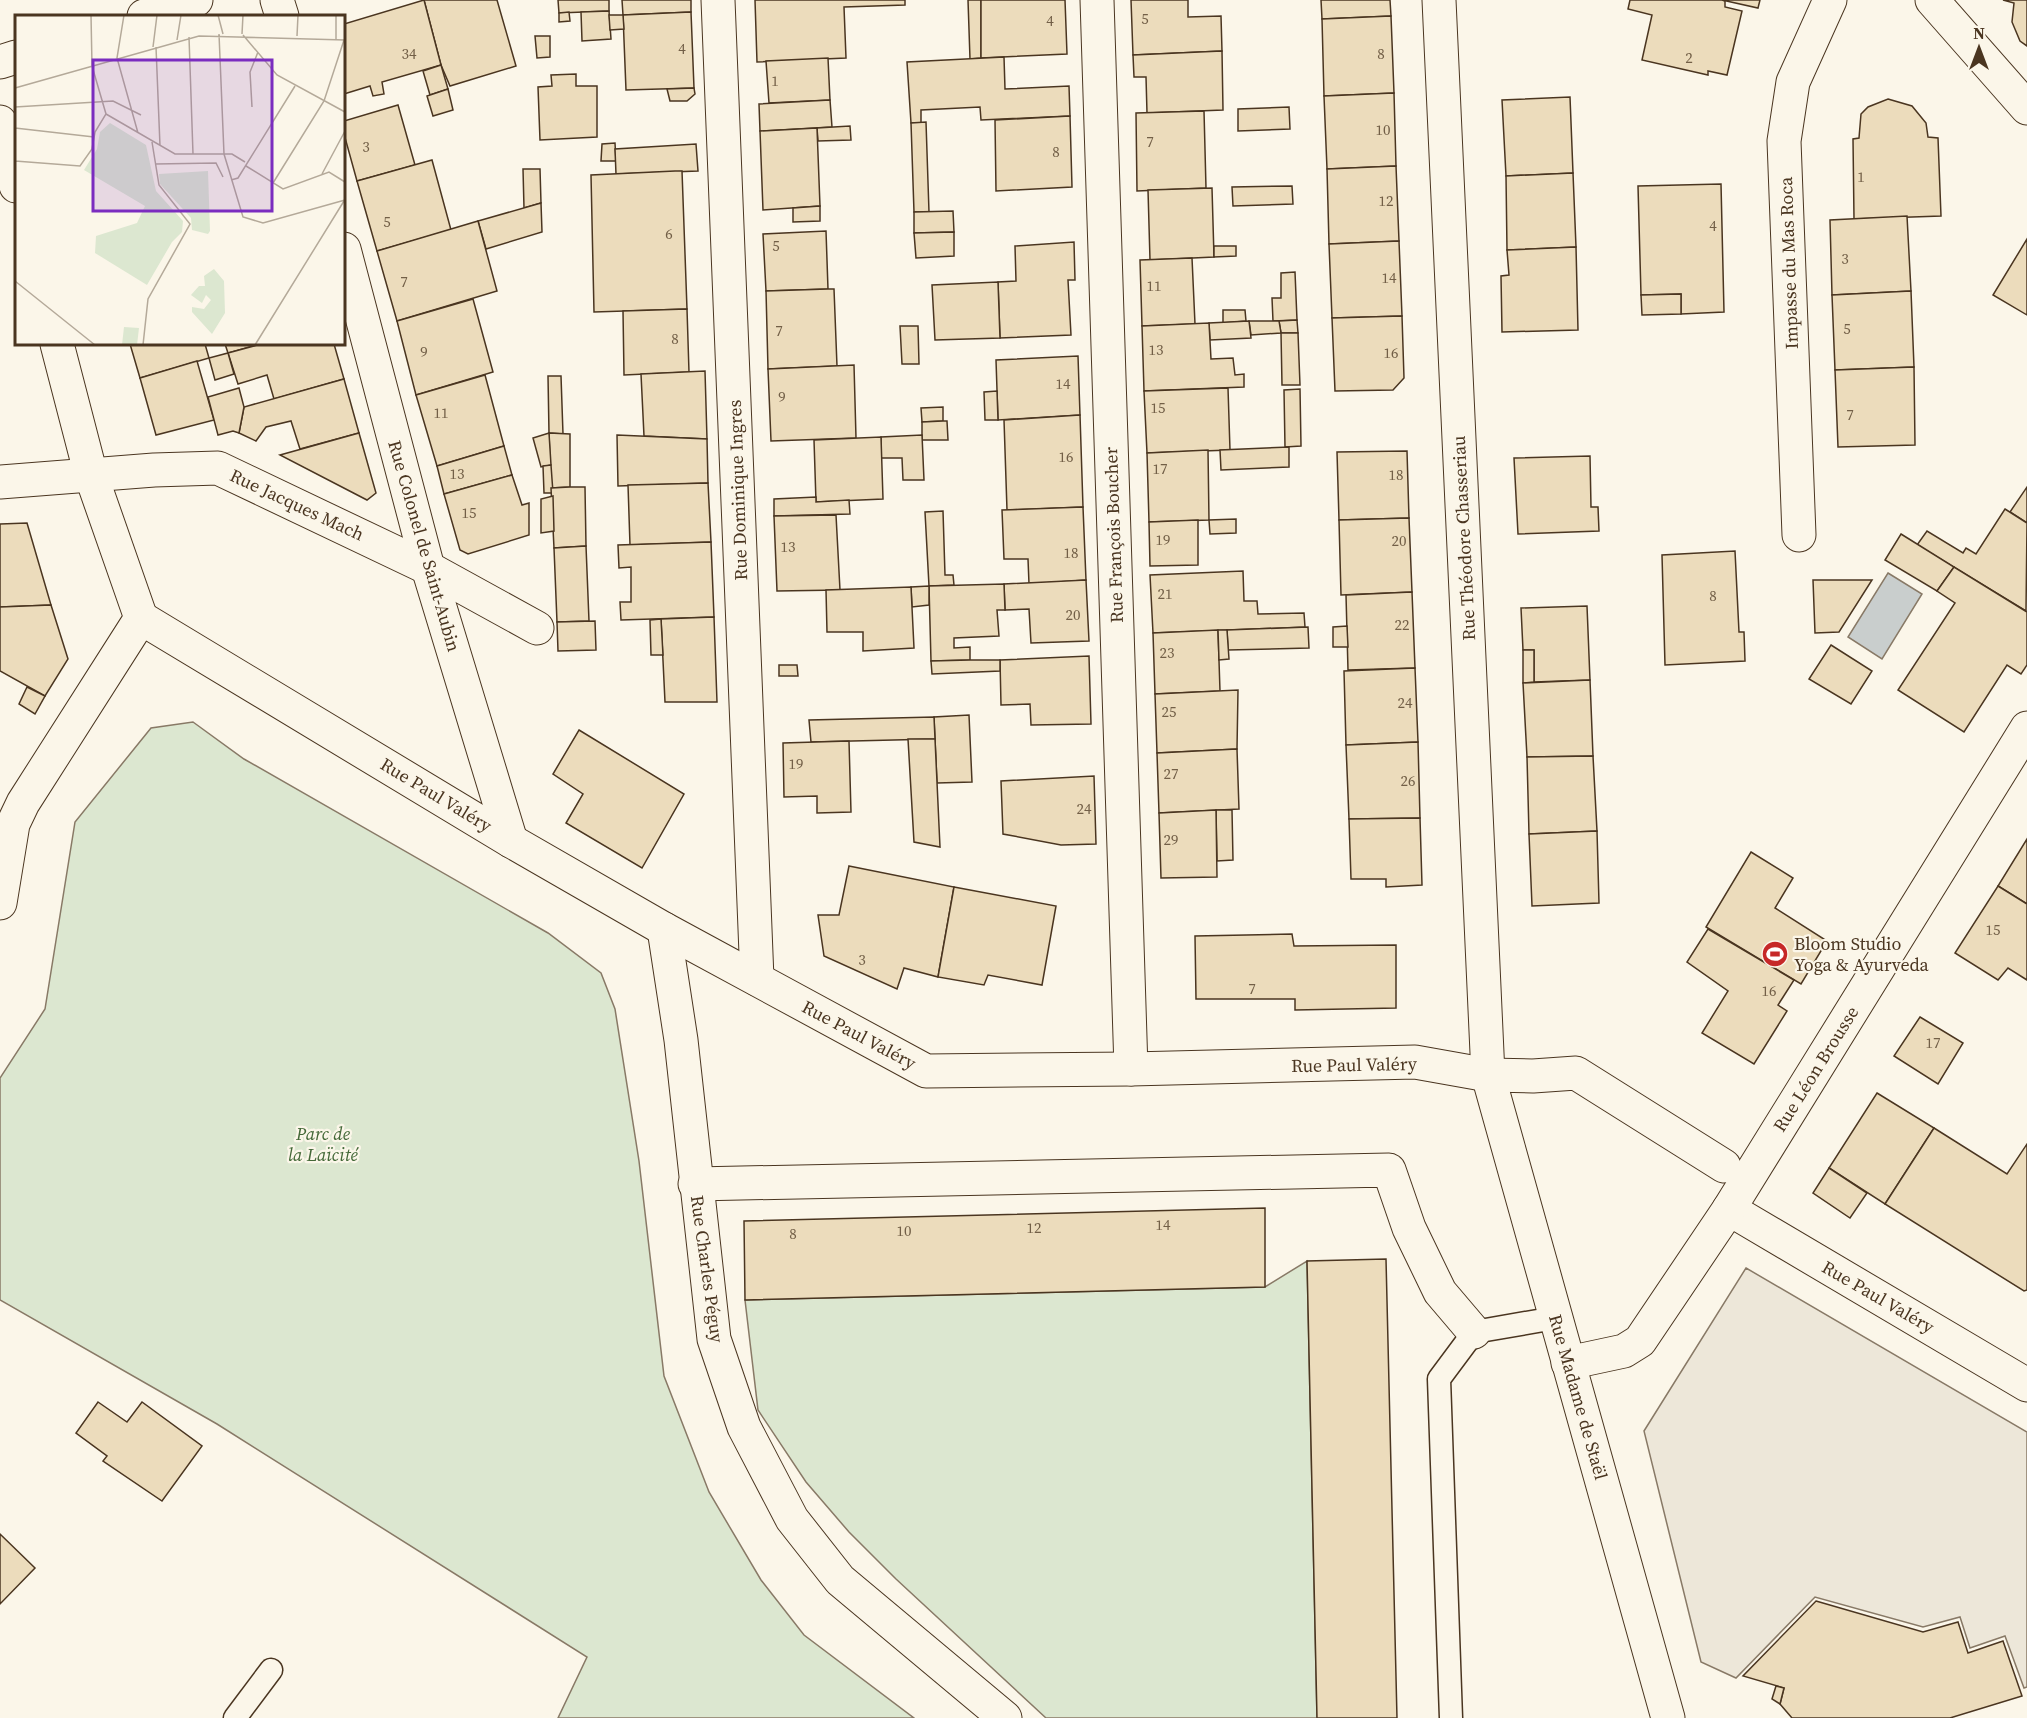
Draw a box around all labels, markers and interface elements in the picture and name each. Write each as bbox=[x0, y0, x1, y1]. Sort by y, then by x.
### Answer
house number: 5 bbox=[1141, 8, 1149, 29]
house number: 4 bbox=[1046, 10, 1054, 31]
inset map bbox=[15, 15, 345, 345]
north arrow bbox=[1949, 18, 2009, 78]
text: N bbox=[1973, 22, 1985, 44]
house number: 4 bbox=[678, 38, 686, 59]
house number: 34 bbox=[401, 43, 417, 64]
house number: 8 bbox=[1377, 43, 1385, 64]
house number: 2 bbox=[1685, 47, 1693, 68]
house number: 1 bbox=[771, 70, 779, 91]
house number: 10 bbox=[1375, 119, 1391, 140]
house number: 7 bbox=[1146, 131, 1154, 152]
house number: 3 bbox=[362, 136, 370, 157]
house number: 8 bbox=[1052, 141, 1060, 162]
house number: 1 bbox=[1857, 166, 1865, 187]
street label: Impasse du Mas Roca bbox=[1773, 176, 1804, 350]
house number: 12 bbox=[1378, 190, 1394, 211]
house number: 5 bbox=[383, 211, 391, 232]
house number: 4 bbox=[1709, 215, 1717, 236]
house number: 6 bbox=[665, 223, 673, 244]
house number: 5 bbox=[772, 235, 780, 256]
house number: 3 bbox=[1841, 248, 1849, 269]
house number: 14 bbox=[1381, 267, 1397, 288]
house number: 7 bbox=[400, 271, 408, 292]
house number: 11 bbox=[1146, 275, 1162, 296]
house number: 5 bbox=[1843, 318, 1851, 339]
house number: 7 bbox=[775, 320, 783, 341]
house number: 8 bbox=[671, 328, 679, 349]
house number: 13 bbox=[1148, 339, 1164, 360]
house number: 9 bbox=[420, 341, 428, 362]
house number: 16 bbox=[1383, 342, 1399, 363]
house number: 14 bbox=[1055, 373, 1071, 394]
house number: 9 bbox=[778, 386, 786, 407]
house number: 15 bbox=[1150, 397, 1166, 418]
street label: Rue Dominique Ingres bbox=[722, 399, 753, 581]
house number: 11 bbox=[433, 402, 449, 423]
house number: 7 bbox=[1846, 404, 1854, 425]
street label: Rue Théodore Chasseriau bbox=[1446, 435, 1481, 641]
street label: Rue Colonel de Saint-Aubin bbox=[382, 437, 467, 655]
house number: 16 bbox=[1058, 446, 1074, 467]
street label: Rue François Boucher bbox=[1098, 446, 1129, 624]
house number: 17 bbox=[1152, 458, 1168, 479]
street label: Rue Jacques Mach bbox=[226, 462, 369, 547]
house number: 13 bbox=[449, 463, 465, 484]
house number: 18 bbox=[1388, 464, 1404, 485]
house number: 15 bbox=[461, 502, 477, 523]
house number: 19 bbox=[1155, 529, 1171, 550]
house number: 20 bbox=[1391, 530, 1407, 551]
house number: 13 bbox=[780, 536, 796, 557]
house number: 18 bbox=[1063, 542, 1079, 563]
house number: 21 bbox=[1157, 583, 1173, 604]
house number: 8 bbox=[1709, 585, 1717, 606]
house number: 20 bbox=[1065, 604, 1081, 625]
house number: 22 bbox=[1394, 614, 1410, 635]
house number: 23 bbox=[1159, 642, 1175, 663]
house number: 24 bbox=[1397, 692, 1413, 713]
house number: 25 bbox=[1161, 701, 1177, 722]
street label: Rue Paul Valéry bbox=[376, 751, 497, 838]
house number: 19 bbox=[788, 753, 804, 774]
house number: 27 bbox=[1163, 763, 1179, 784]
house number: 26 bbox=[1400, 770, 1416, 791]
house number: 24 bbox=[1076, 798, 1092, 819]
house number: 29 bbox=[1163, 829, 1179, 850]
house number: 15 bbox=[1985, 919, 2001, 940]
place label: Bloom Studio Yoga & Ayurveda bbox=[1794, 931, 1930, 977]
sports icon: Bloom Studio Yoga & Ayurveda bbox=[1760, 939, 1790, 969]
house number: 3 bbox=[858, 949, 866, 970]
house number: 7 bbox=[1248, 978, 1256, 999]
house number: 16 bbox=[1761, 980, 1777, 1001]
street label: Rue Paul Valéry bbox=[798, 994, 921, 1076]
street label: Rue Léon Brousse bbox=[1767, 1001, 1864, 1136]
house number: 17 bbox=[1925, 1032, 1941, 1053]
street label: Rue Paul Valéry bbox=[1291, 1051, 1418, 1078]
park label: Parc de la Laïcité bbox=[288, 1121, 360, 1167]
street label: Rue Charles Péguy bbox=[685, 1194, 730, 1345]
house number: 14 bbox=[1155, 1214, 1171, 1235]
house number: 12 bbox=[1026, 1217, 1042, 1238]
house number: 10 bbox=[896, 1220, 912, 1241]
house number: 8 bbox=[789, 1223, 797, 1244]
street label: Rue Paul Valéry bbox=[1817, 1254, 1940, 1339]
street label: Rue Madame de Staël bbox=[1543, 1311, 1614, 1482]

